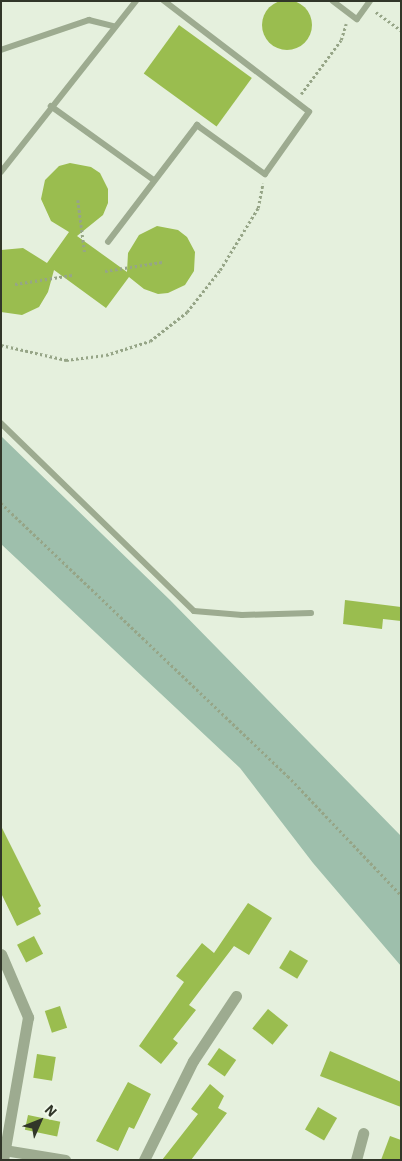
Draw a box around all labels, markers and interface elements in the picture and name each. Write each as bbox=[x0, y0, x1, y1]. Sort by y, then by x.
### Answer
north arrow bbox=[15, 1096, 65, 1146]
text: N bbox=[41, 1101, 61, 1120]

